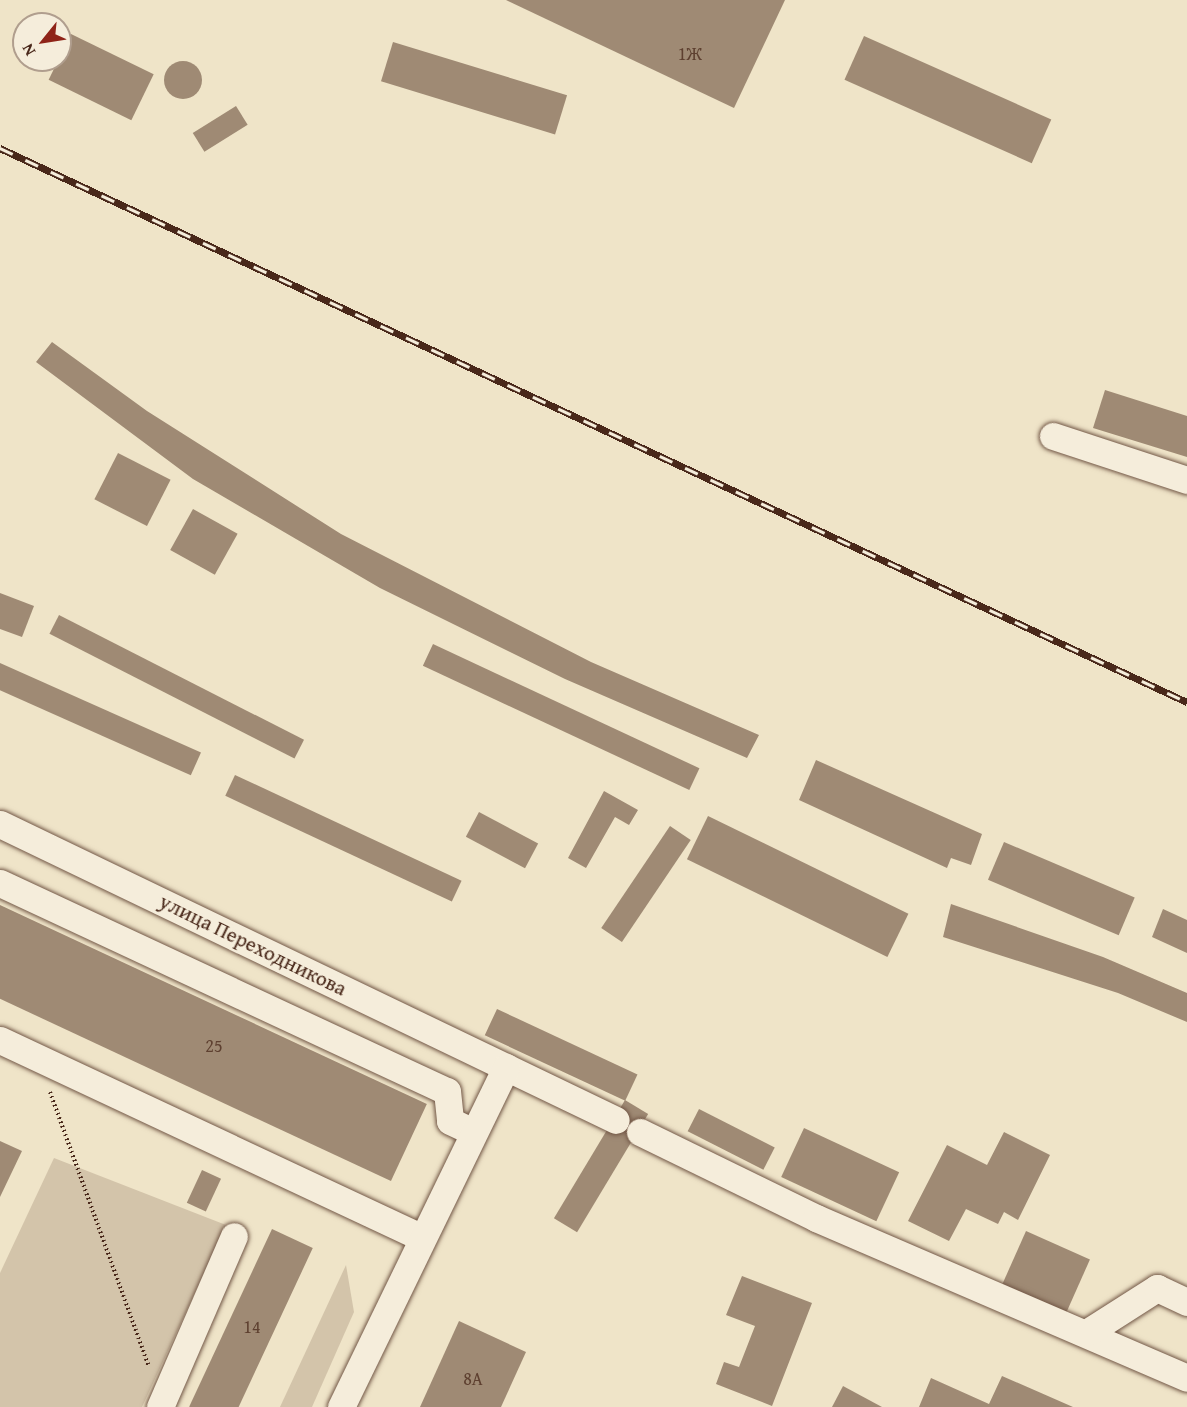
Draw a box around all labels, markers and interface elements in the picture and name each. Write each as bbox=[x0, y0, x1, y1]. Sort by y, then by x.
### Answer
north arrow bbox=[12, 12, 72, 72]
text: N bbox=[15, 39, 41, 61]
house number: 1Ж bbox=[678, 43, 702, 65]
street label: улица Переходникова bbox=[155, 889, 351, 1001]
house number: 25 bbox=[205, 1035, 223, 1057]
house number: 14 bbox=[243, 1316, 261, 1338]
house number: 8А bbox=[463, 1368, 483, 1390]

